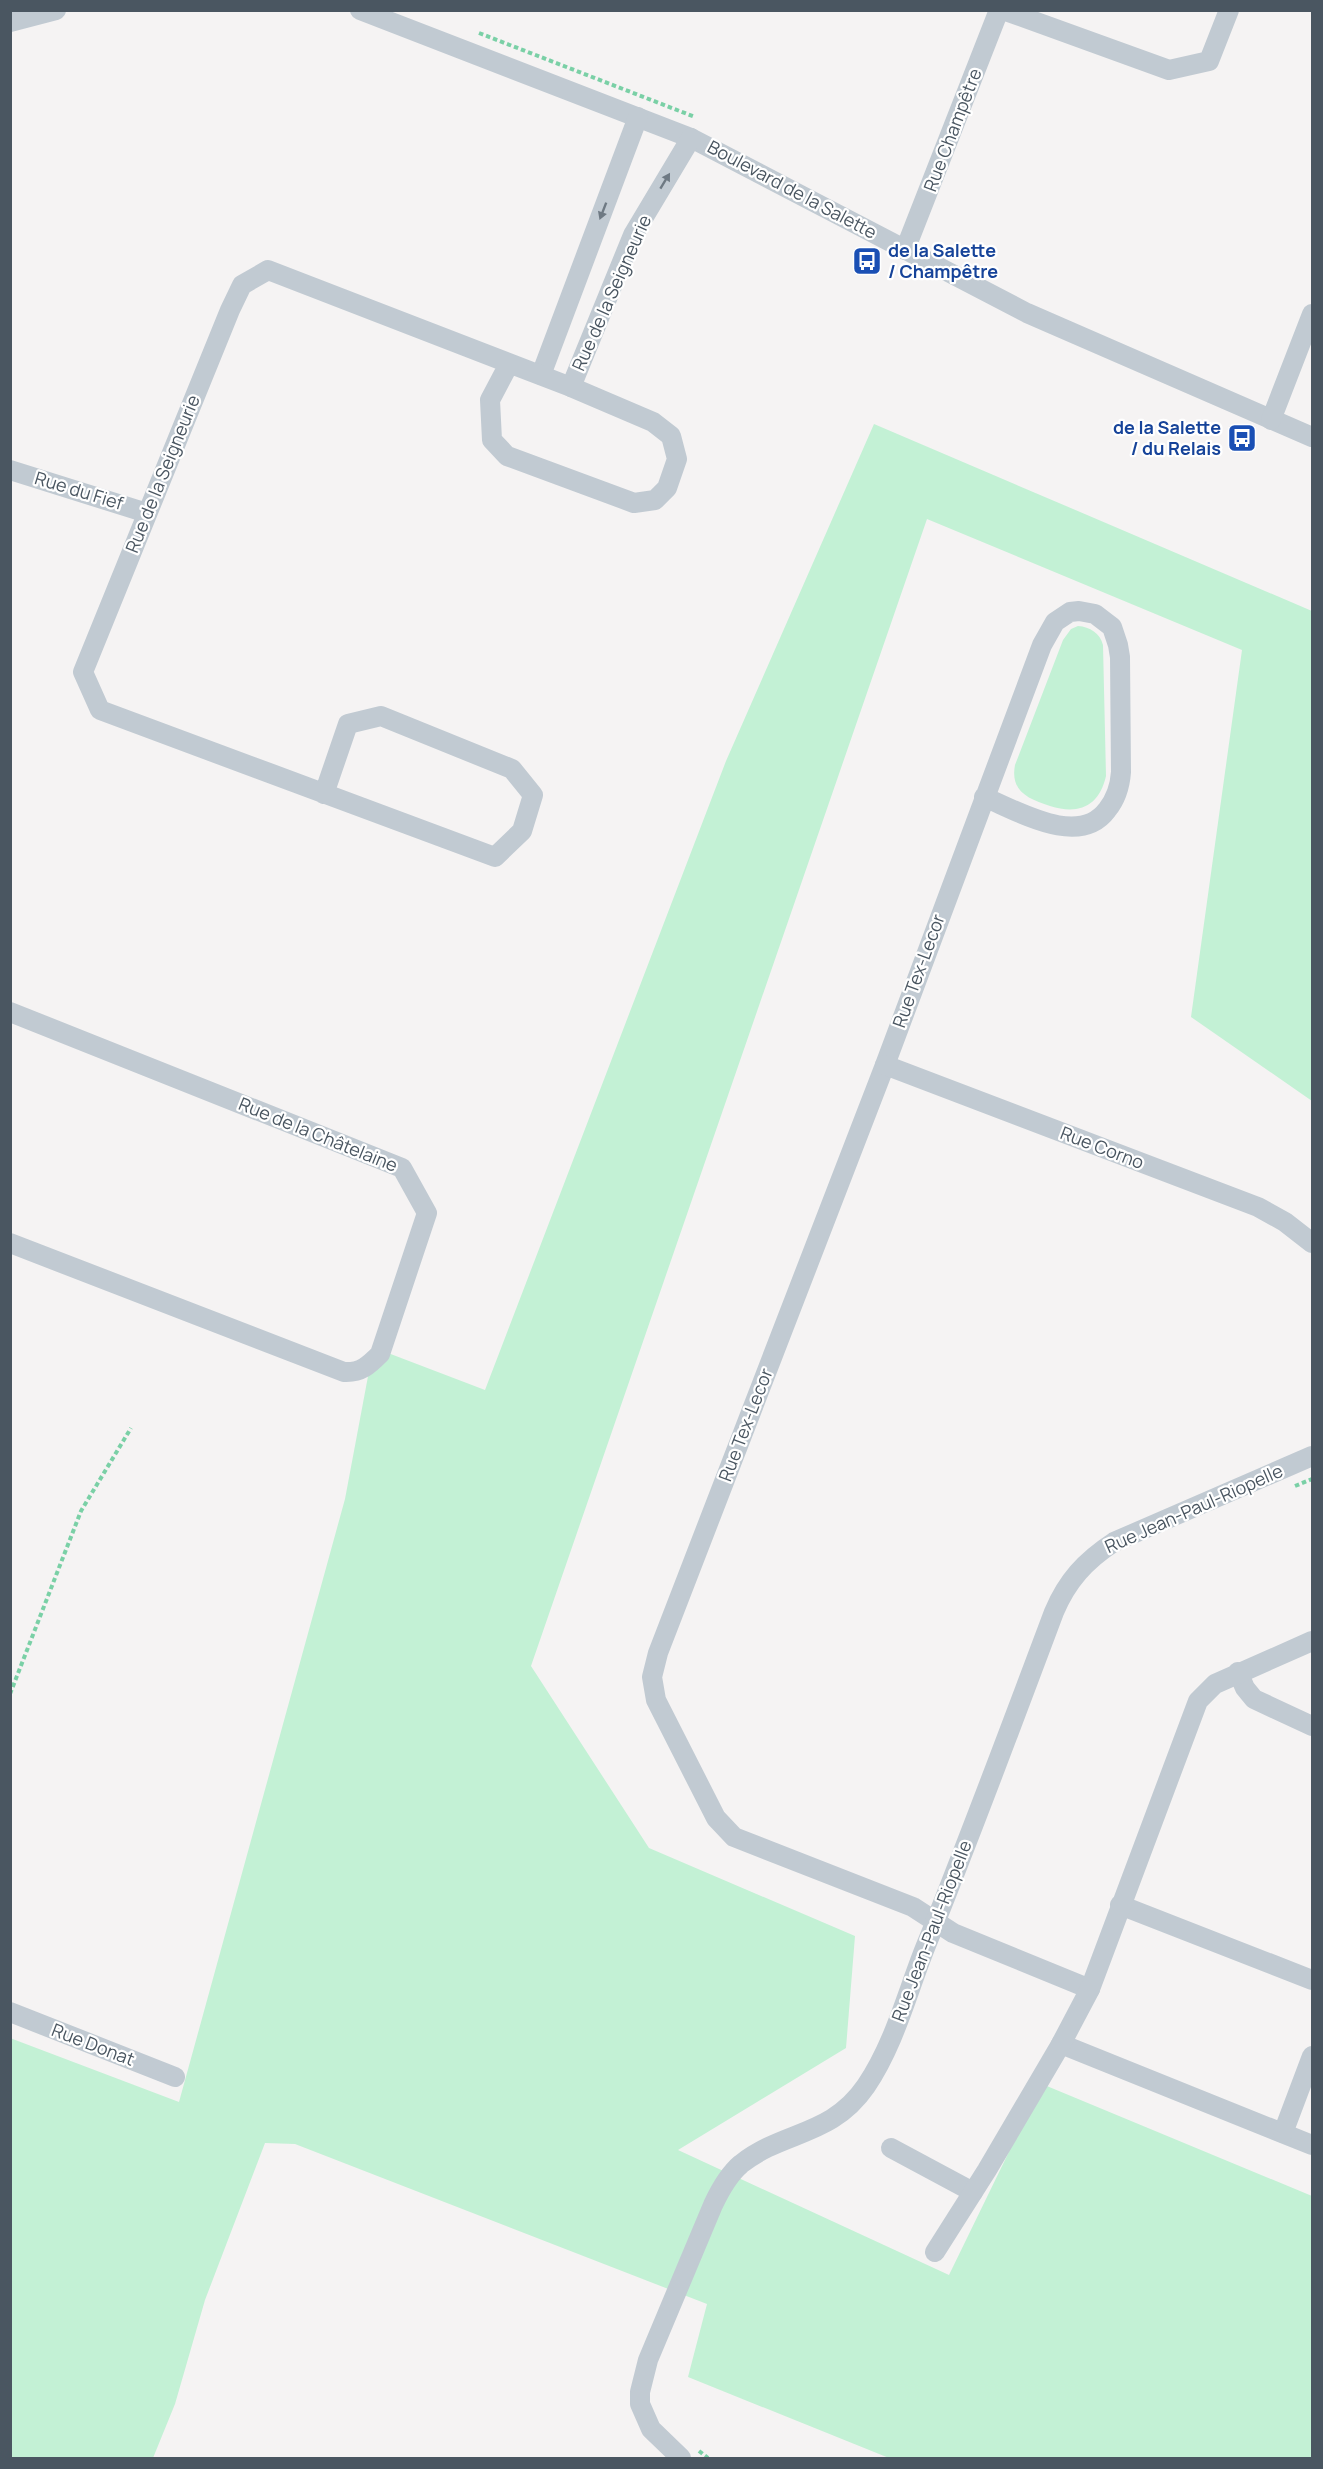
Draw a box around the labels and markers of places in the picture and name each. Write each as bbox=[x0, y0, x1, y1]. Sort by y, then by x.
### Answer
place label: de la Salette / Champêtre bbox=[888, 238, 998, 283]
bus stop icon: de la Salette / Champêtre bbox=[851, 245, 883, 277]
place label: de la Salette / du Relais bbox=[1113, 415, 1221, 460]
bus stop icon: de la Salette / du Relais bbox=[1226, 422, 1258, 454]

